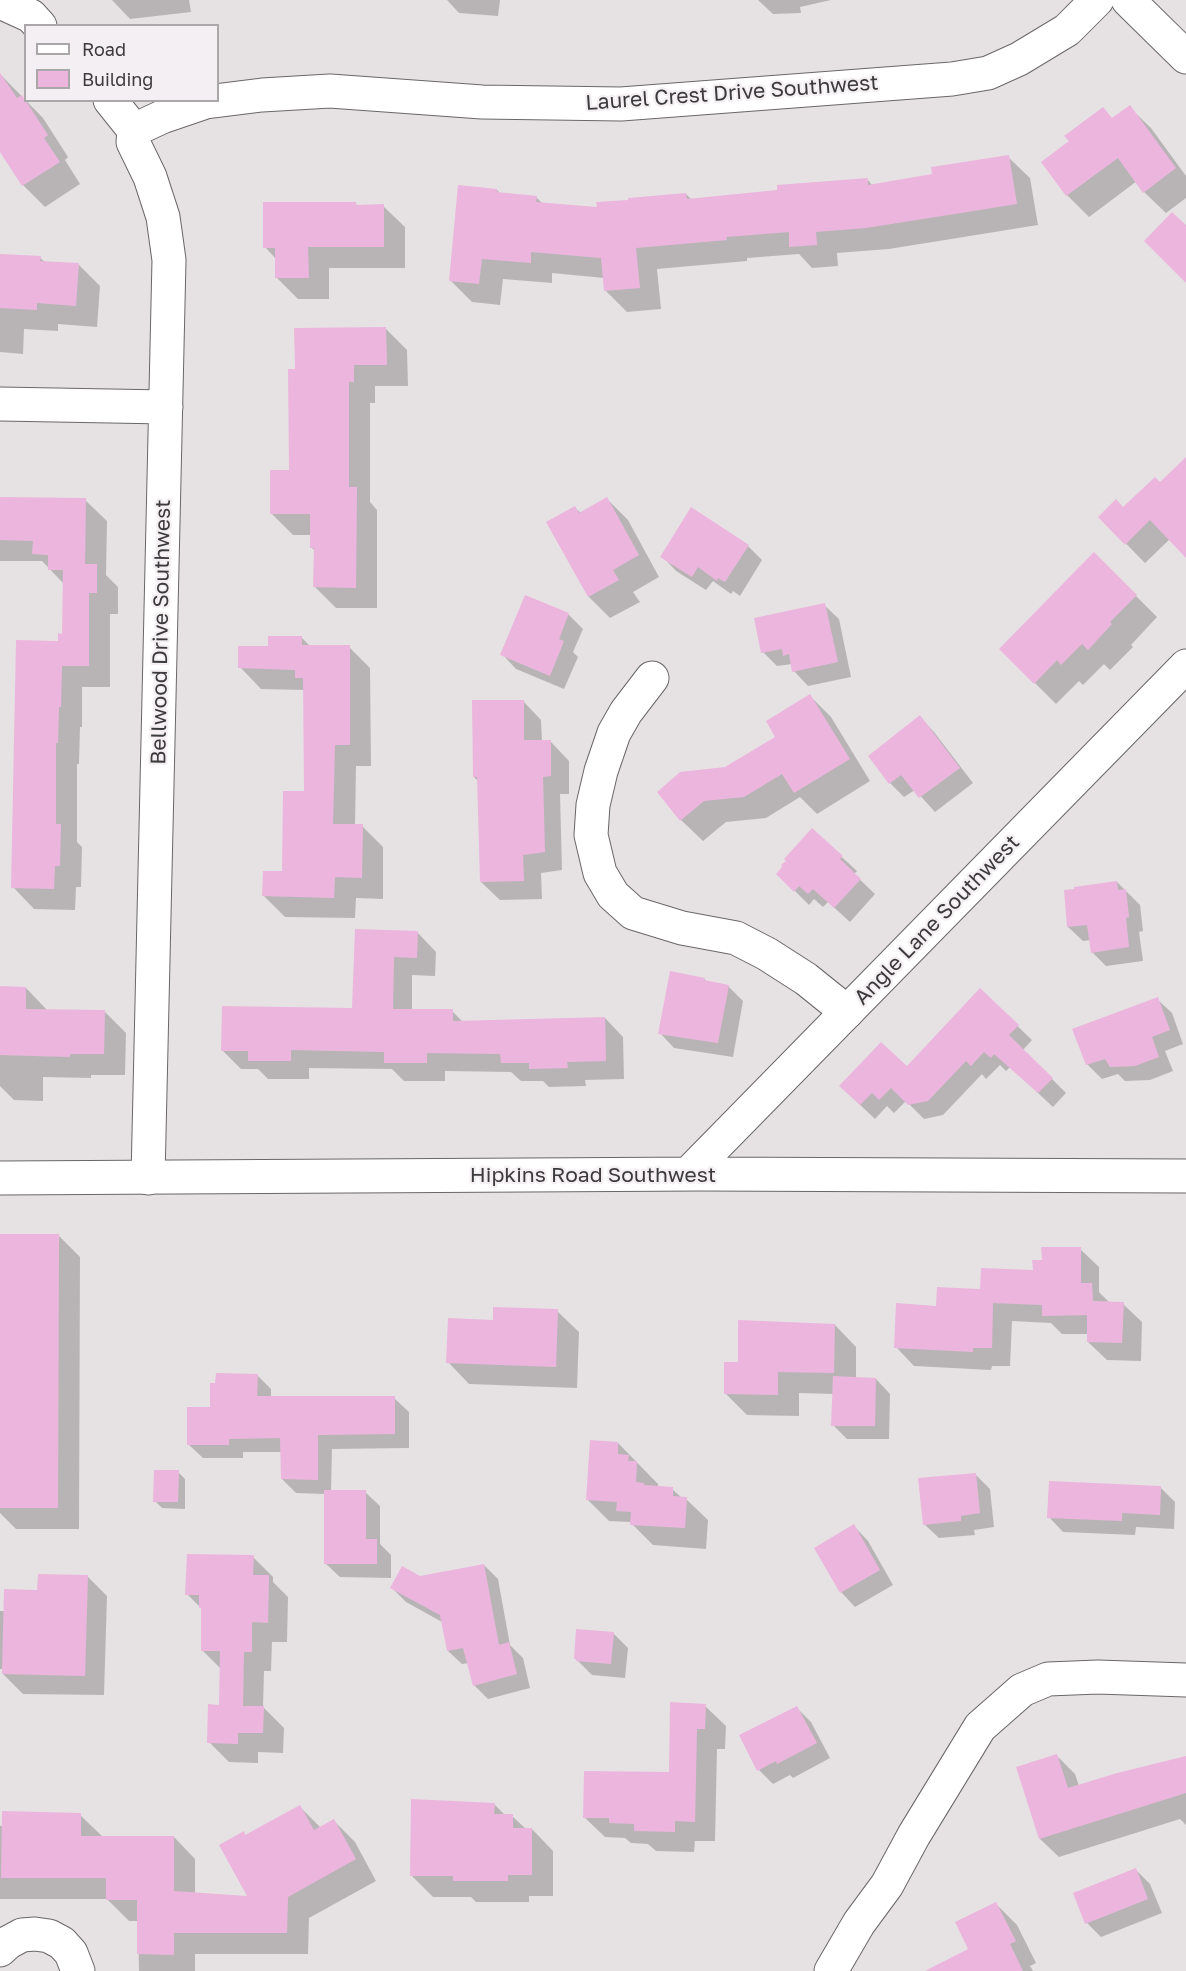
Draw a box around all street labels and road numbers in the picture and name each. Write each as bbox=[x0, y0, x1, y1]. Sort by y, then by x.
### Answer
street label: Laurel Crest Drive Southwest bbox=[585, 70, 879, 116]
street label: Bellwood Drive Southwest bbox=[146, 499, 176, 765]
street label: Angle Lane Southwest bbox=[849, 830, 1025, 1010]
street label: Hipkins Road Southwest bbox=[470, 1162, 716, 1188]

